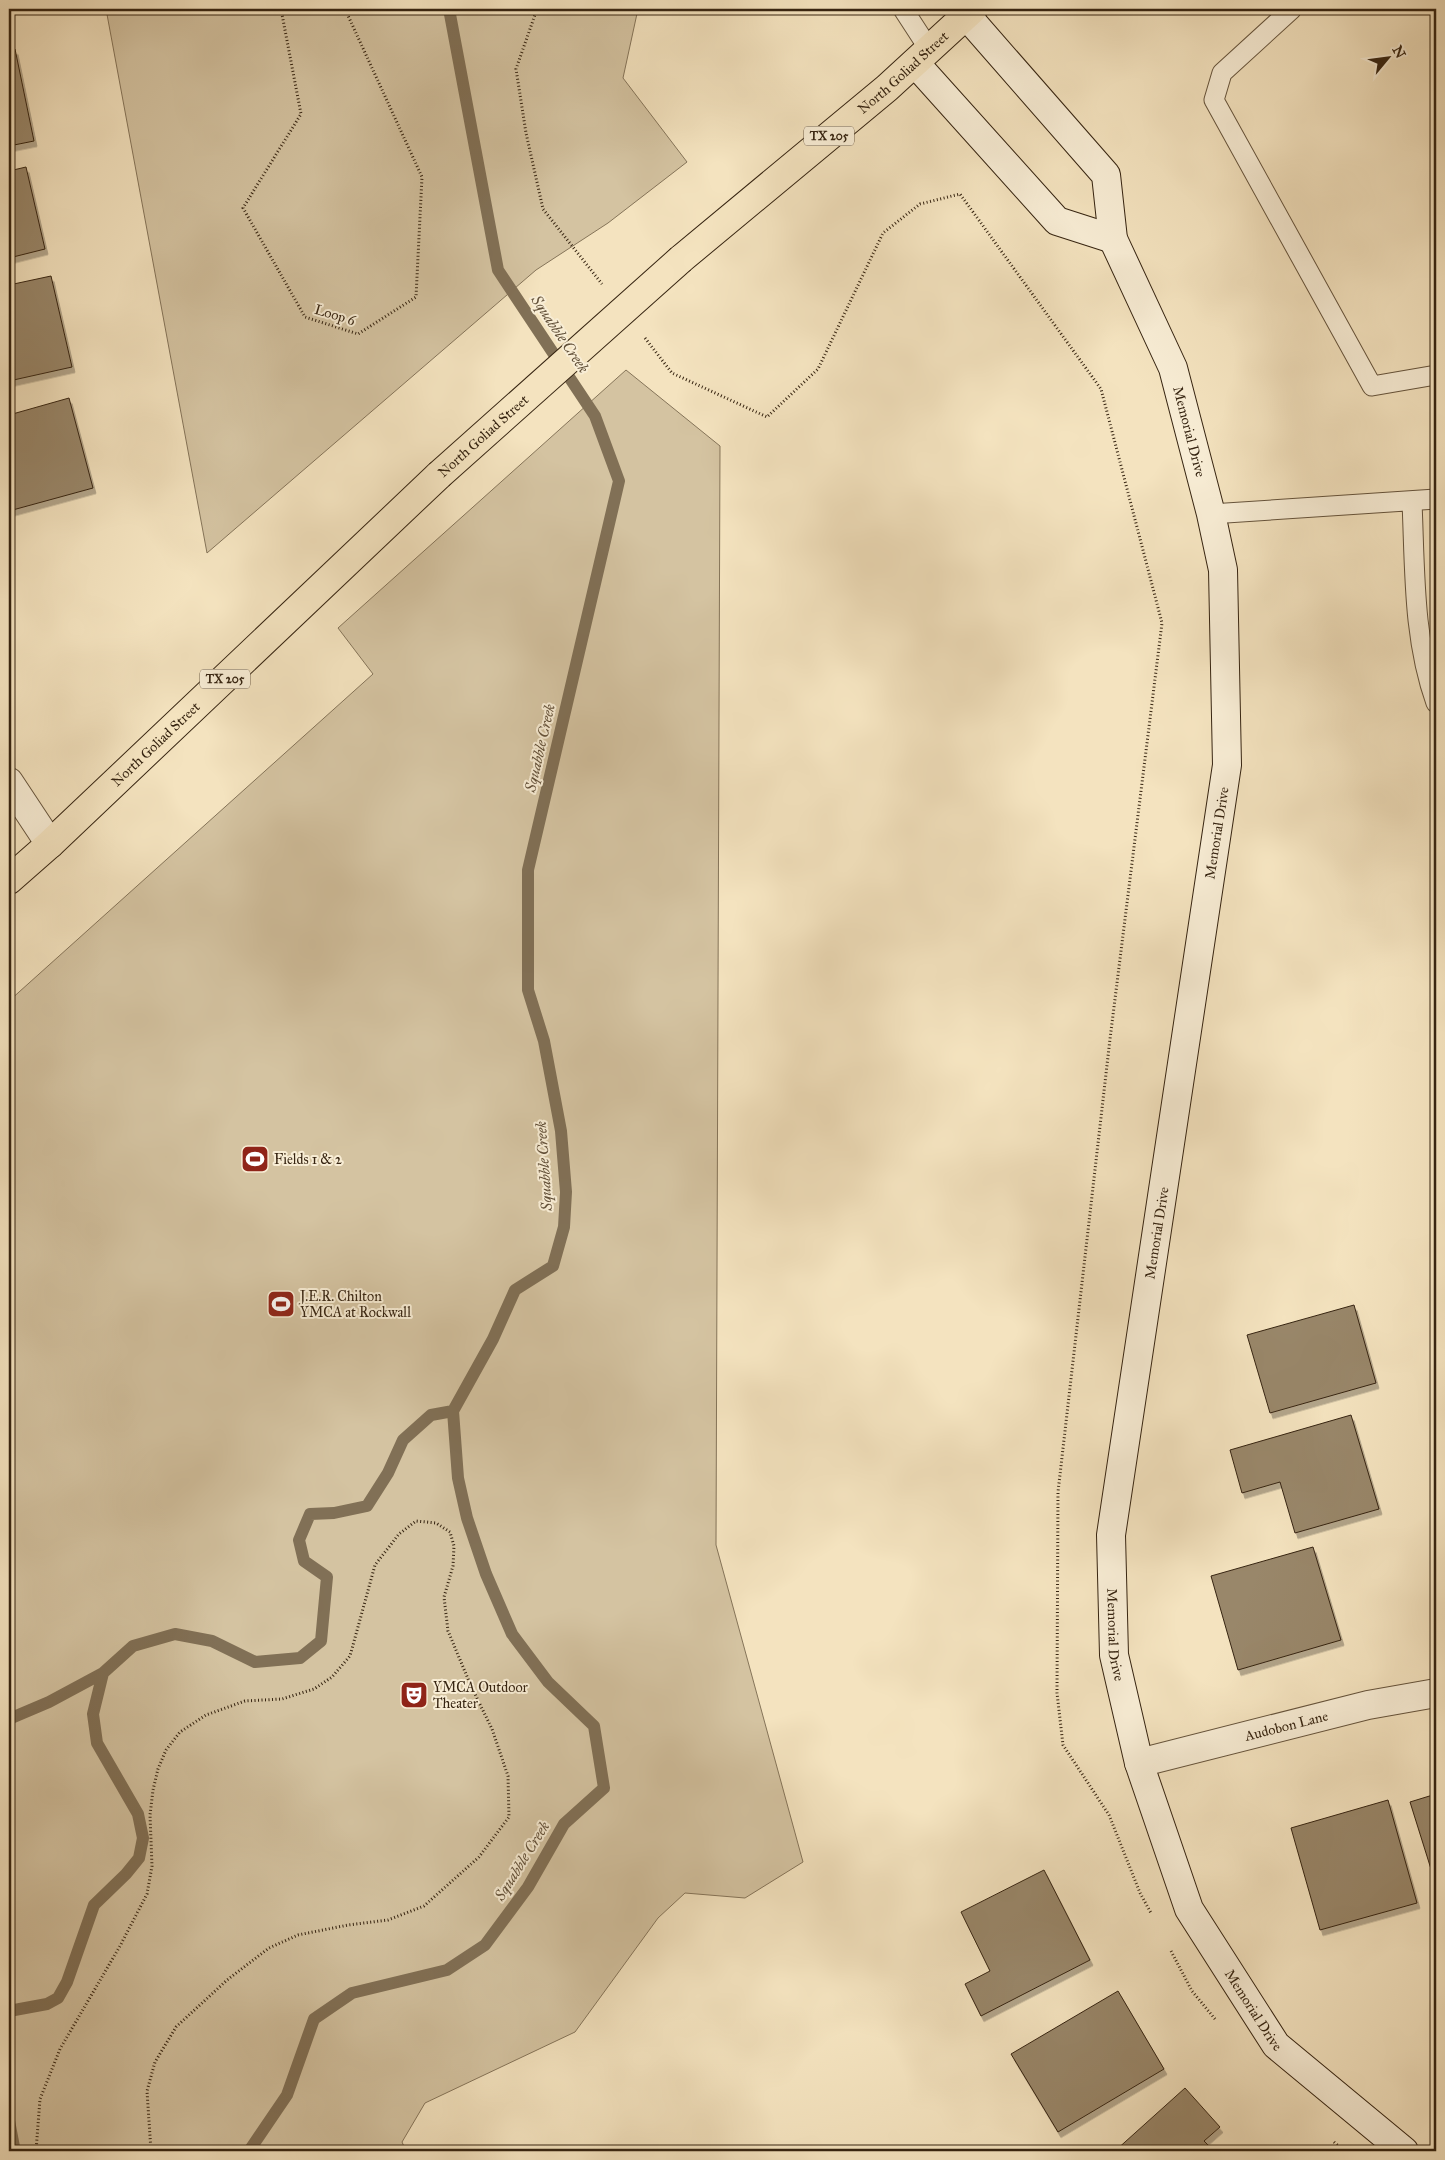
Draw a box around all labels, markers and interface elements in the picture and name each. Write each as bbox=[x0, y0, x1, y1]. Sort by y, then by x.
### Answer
street label: North Goliad Street bbox=[854, 28, 952, 117]
north arrow bbox=[1362, 32, 1412, 82]
text: N bbox=[1389, 43, 1409, 61]
road number: TX 205 bbox=[804, 126, 854, 146]
water label: Squabble Creek bbox=[527, 291, 593, 376]
street label: Loop 6 bbox=[312, 301, 358, 329]
street label: Memorial Drive bbox=[1170, 384, 1210, 479]
street label: North Goliad Street bbox=[434, 391, 532, 481]
road number: TX 205 bbox=[200, 670, 250, 689]
street label: North Goliad Street bbox=[108, 698, 203, 790]
water label: Squabble Creek bbox=[521, 702, 559, 795]
street label: Memorial Drive bbox=[1201, 786, 1233, 880]
water label: Squabble Creek bbox=[532, 1120, 556, 1212]
sports icon: Fields 1 & 2 bbox=[240, 1144, 270, 1174]
place label: Fields 1 & 2 bbox=[274, 1151, 342, 1168]
street label: Memorial Drive bbox=[1141, 1186, 1173, 1280]
place label: J.E.R. Chilton YMCA at Rockwall bbox=[298, 1288, 411, 1321]
sports icon: J.E.R. Chilton YMCA at Rockwall bbox=[266, 1289, 296, 1319]
street label: Memorial Drive bbox=[1104, 1588, 1128, 1683]
place label: YMCA Outdoor Theater bbox=[433, 1679, 529, 1712]
theatre icon: YMCA Outdoor Theater bbox=[399, 1680, 429, 1710]
street label: Audobon Lane bbox=[1242, 1707, 1330, 1745]
water label: Squabble Creek bbox=[490, 1818, 554, 1905]
street label: Memorial Drive bbox=[1221, 1966, 1285, 2055]

